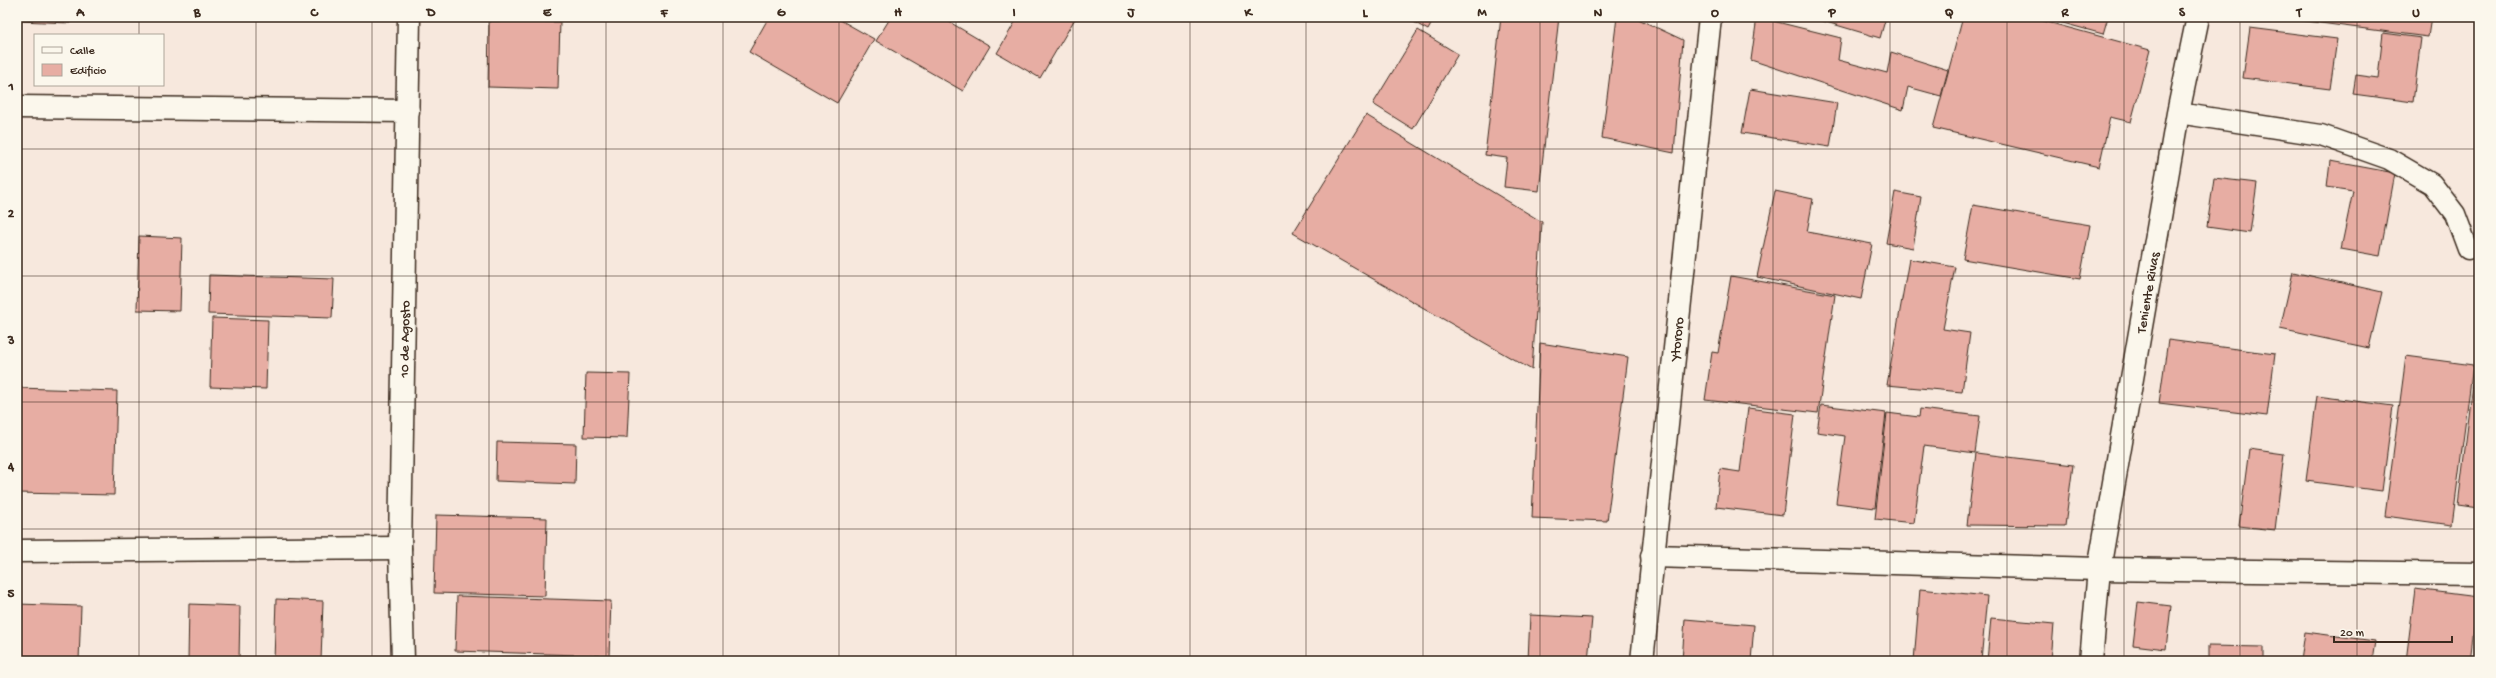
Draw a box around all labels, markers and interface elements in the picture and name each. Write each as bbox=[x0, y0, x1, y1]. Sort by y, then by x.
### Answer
text: A bbox=[75, 6, 85, 21]
text: B bbox=[193, 6, 202, 21]
text: C bbox=[309, 6, 319, 21]
text: D bbox=[426, 6, 436, 21]
text: E bbox=[543, 6, 552, 21]
text: F bbox=[660, 6, 669, 21]
text: G bbox=[777, 6, 786, 21]
text: H bbox=[894, 6, 902, 21]
text: I bbox=[1012, 6, 1016, 21]
text: J bbox=[1127, 6, 1136, 21]
text: K bbox=[1243, 6, 1253, 21]
text: L bbox=[1363, 6, 1369, 21]
text: M bbox=[1477, 6, 1487, 21]
text: N bbox=[1594, 6, 1603, 21]
text: O bbox=[1711, 6, 1719, 21]
text: P bbox=[1827, 6, 1836, 21]
text: Q bbox=[1945, 6, 1954, 21]
text: R bbox=[2061, 6, 2070, 21]
text: S bbox=[2179, 6, 2186, 21]
text: T bbox=[2295, 6, 2302, 21]
text: U bbox=[2412, 6, 2420, 21]
legend bbox=[34, 34, 164, 86]
text: Calle bbox=[70, 45, 95, 59]
text: Edificio bbox=[70, 65, 106, 79]
text: 1 bbox=[7, 80, 14, 95]
text: 2 bbox=[8, 207, 15, 222]
street label: Teniente Rivas bbox=[2134, 250, 2165, 336]
street label: 10 de Agosto bbox=[397, 300, 415, 379]
street label: Ytororo bbox=[1668, 316, 1689, 364]
text: 3 bbox=[7, 334, 15, 349]
text: 4 bbox=[7, 460, 15, 475]
text: 5 bbox=[8, 587, 15, 602]
scale bar bbox=[2334, 618, 2452, 644]
text: 20 m bbox=[2340, 627, 2365, 641]

